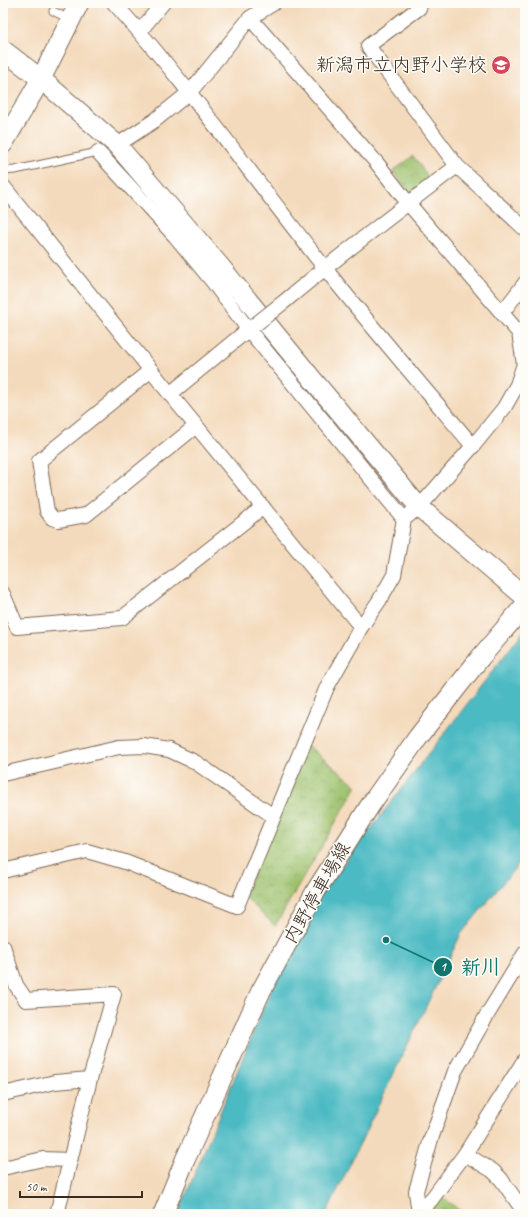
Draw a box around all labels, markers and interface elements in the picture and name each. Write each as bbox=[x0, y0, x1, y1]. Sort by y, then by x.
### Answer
place label: 新潟市立内野小学校 bbox=[316, 53, 487, 77]
school or university icon: 新潟市立内野小学校 bbox=[490, 54, 512, 76]
street label: 内野停車場線 bbox=[278, 838, 356, 948]
callout: 新川 bbox=[433, 951, 509, 983]
text: 新川 bbox=[461, 955, 501, 980]
text: 1 bbox=[440, 959, 447, 975]
scale bar bbox=[20, 1173, 142, 1199]
text: 50 m bbox=[26, 1179, 48, 1195]

